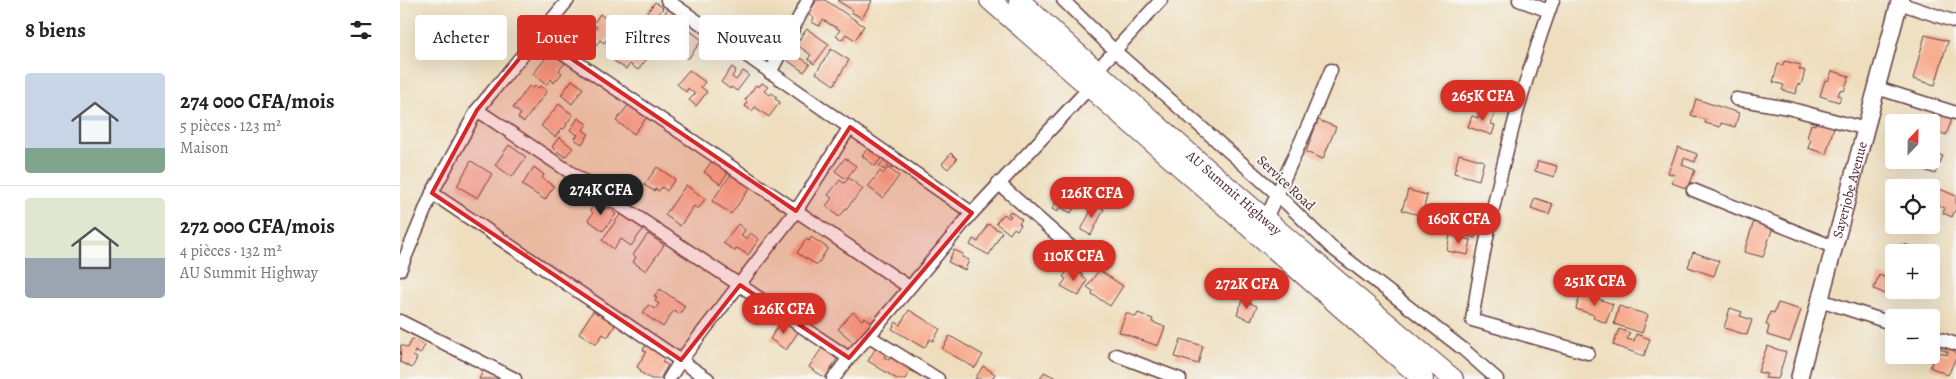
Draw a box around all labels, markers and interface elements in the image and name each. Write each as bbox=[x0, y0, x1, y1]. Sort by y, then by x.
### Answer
chip: Acheter bbox=[415, 15, 507, 60]
chip: Louer bbox=[517, 15, 596, 60]
chip: Filtres bbox=[606, 15, 689, 60]
chip: Nouveau bbox=[699, 15, 800, 60]
text: 8 biens bbox=[25, 16, 86, 44]
icon: filters bbox=[347, 16, 375, 44]
pin: 265K CFA bbox=[1431, 80, 1535, 122]
text: 265K CFA bbox=[1451, 85, 1515, 107]
text: 274 000 CFA/mois bbox=[180, 87, 334, 115]
icon: home bbox=[65, 93, 125, 153]
north arrow bbox=[1885, 114, 1940, 169]
map controls bbox=[1885, 114, 1940, 364]
text: 5 pièces · 123 m² bbox=[180, 115, 281, 137]
text: Maison bbox=[180, 137, 229, 159]
street label: Sayerjobe Avenue bbox=[1827, 139, 1871, 240]
street label: AU Summit Highway bbox=[1182, 145, 1287, 240]
street label: Service Road bbox=[1253, 151, 1320, 215]
pin: 274K CFA bbox=[549, 174, 653, 216]
pin: 126K CFA bbox=[1040, 176, 1144, 219]
text: 274K CFA bbox=[569, 179, 633, 201]
button: locate bbox=[1885, 179, 1940, 234]
text: 126K CFA bbox=[1061, 182, 1123, 204]
pin: 160K CFA bbox=[1407, 202, 1511, 245]
text: 160K CFA bbox=[1428, 208, 1490, 230]
text: 272 000 CFA/mois bbox=[180, 212, 335, 240]
icon: home bbox=[65, 218, 125, 278]
text: 4 pièces · 132 m² bbox=[180, 240, 282, 262]
pin: 110K CFA bbox=[1022, 240, 1126, 282]
button: + bbox=[1885, 244, 1940, 299]
text: 110K CFA bbox=[1044, 245, 1104, 267]
text: AU Summit Highway bbox=[180, 262, 318, 284]
pin: 251K CFA bbox=[1543, 264, 1647, 307]
pin: 272K CFA bbox=[1195, 268, 1299, 310]
text: 251K CFA bbox=[1564, 270, 1626, 292]
text: 272K CFA bbox=[1215, 273, 1279, 295]
pin: 126K CFA bbox=[732, 292, 836, 335]
text: 126K CFA bbox=[753, 298, 815, 320]
button: − bbox=[1885, 309, 1940, 364]

